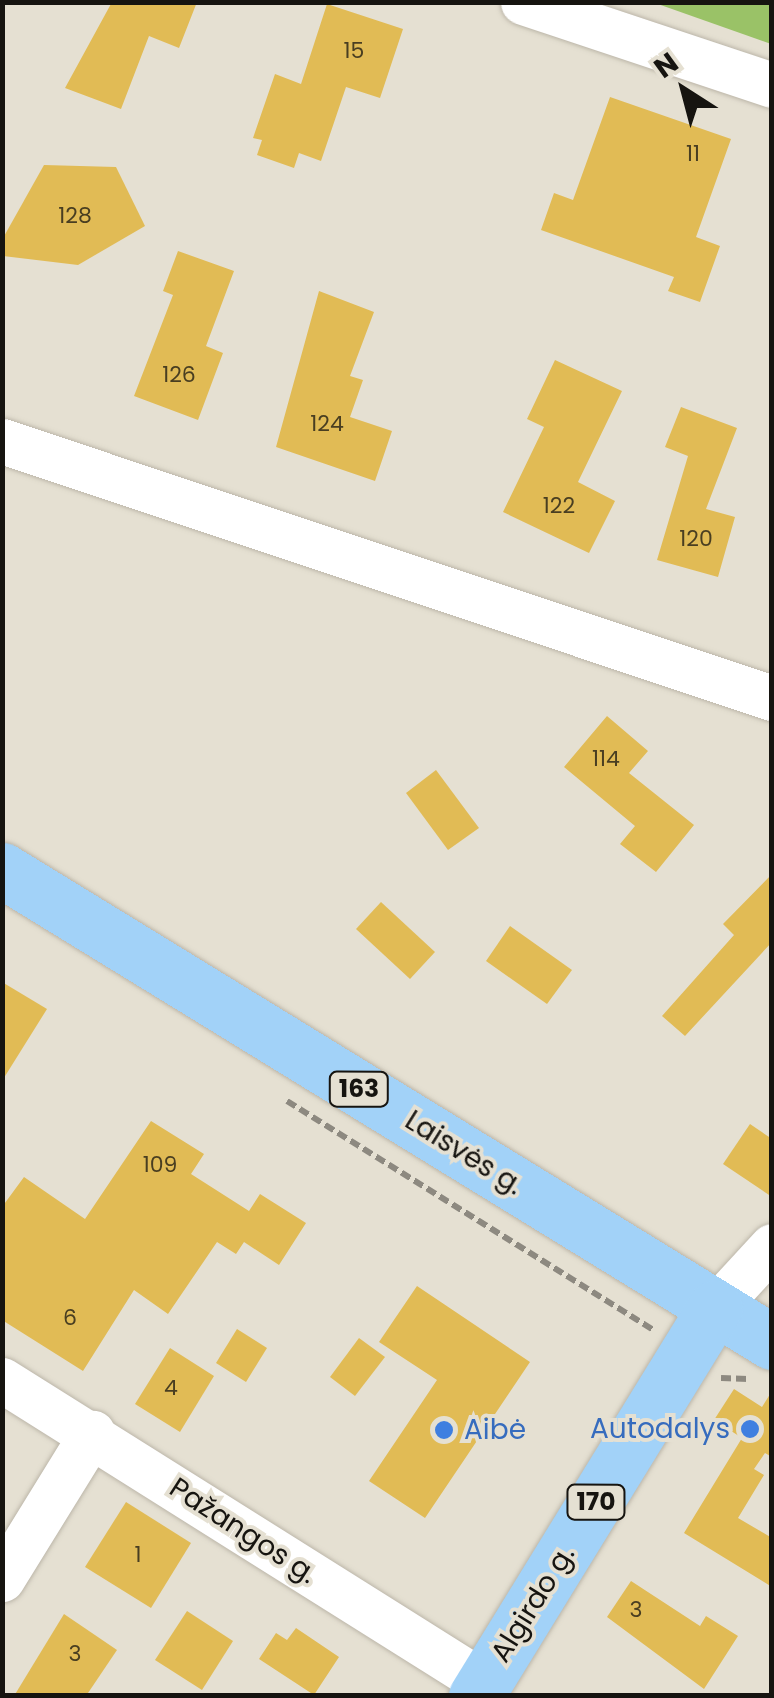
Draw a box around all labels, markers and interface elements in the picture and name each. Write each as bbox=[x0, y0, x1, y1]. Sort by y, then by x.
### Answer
house number: 15 bbox=[344, 38, 364, 64]
north arrow bbox=[634, 40, 734, 140]
text: N bbox=[646, 43, 686, 87]
house number: 11 bbox=[686, 141, 700, 167]
house number: 128 bbox=[58, 203, 92, 229]
house number: 126 bbox=[162, 362, 196, 388]
house number: 124 bbox=[310, 411, 344, 437]
house number: 122 bbox=[543, 493, 575, 519]
house number: 120 bbox=[679, 526, 713, 552]
house number: 114 bbox=[592, 746, 620, 772]
road number: 163 bbox=[326, 1069, 392, 1109]
street label: Laisvės g. bbox=[399, 1104, 529, 1202]
house number: 109 bbox=[143, 1152, 177, 1178]
house number: 6 bbox=[63, 1305, 77, 1331]
house number: 4 bbox=[164, 1375, 178, 1401]
place label: Autodalys bbox=[590, 1412, 730, 1446]
place label: Aibė bbox=[464, 1413, 526, 1447]
marker: Autodalys bbox=[739, 1418, 761, 1440]
marker: Aibė bbox=[433, 1419, 455, 1441]
street label: Pažangos g. bbox=[163, 1471, 323, 1591]
road number: 170 bbox=[566, 1482, 626, 1522]
street label: Algirdo g. bbox=[484, 1539, 582, 1669]
house number: 1 bbox=[134, 1542, 142, 1568]
house number: 3 bbox=[630, 1597, 642, 1623]
house number: 3 bbox=[69, 1641, 81, 1667]

